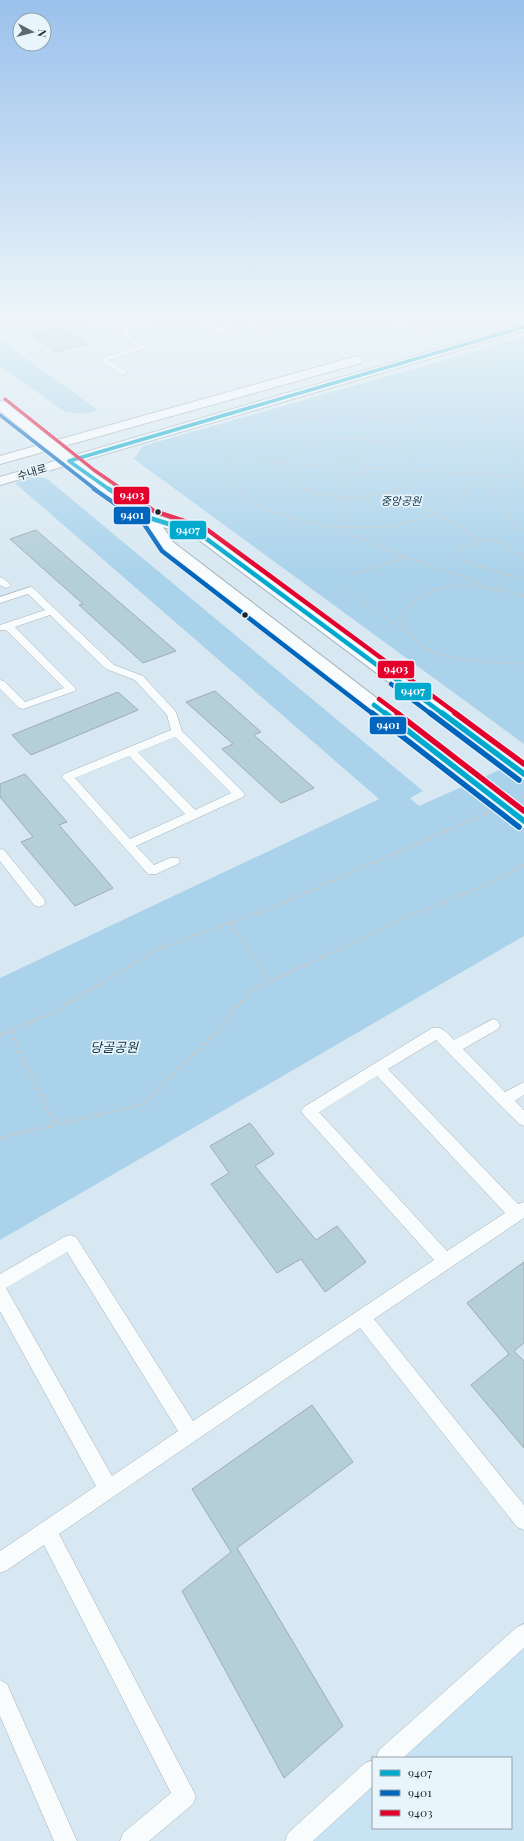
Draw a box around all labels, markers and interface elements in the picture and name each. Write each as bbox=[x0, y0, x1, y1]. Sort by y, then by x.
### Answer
north arrow bbox=[12, 12, 52, 52]
text: N bbox=[34, 28, 50, 38]
street label: 수내로 bbox=[15, 460, 49, 483]
line badge: 9403 bbox=[113, 486, 150, 505]
text: 9403 bbox=[120, 487, 144, 502]
park label: 중앙공원 bbox=[381, 493, 422, 508]
line badge: 9401 bbox=[113, 506, 151, 525]
text: 9401 bbox=[120, 507, 144, 522]
unlabelled marker bbox=[153, 507, 163, 517]
line badge: 9407 bbox=[169, 520, 207, 540]
text: 9407 bbox=[176, 522, 200, 537]
unlabelled marker bbox=[240, 610, 250, 620]
line badge: 9403 bbox=[377, 660, 415, 679]
text: 9403 bbox=[384, 661, 408, 676]
line badge: 9407 bbox=[394, 682, 432, 701]
text: 9407 bbox=[401, 683, 425, 698]
line badge: 9401 bbox=[369, 716, 407, 735]
text: 9401 bbox=[376, 717, 400, 732]
park label: 당골공원 bbox=[90, 1038, 139, 1055]
legend bbox=[372, 1757, 512, 1829]
text: 9407 bbox=[408, 1764, 432, 1780]
text: 9401 bbox=[408, 1784, 432, 1800]
text: 9403 bbox=[408, 1804, 433, 1820]

